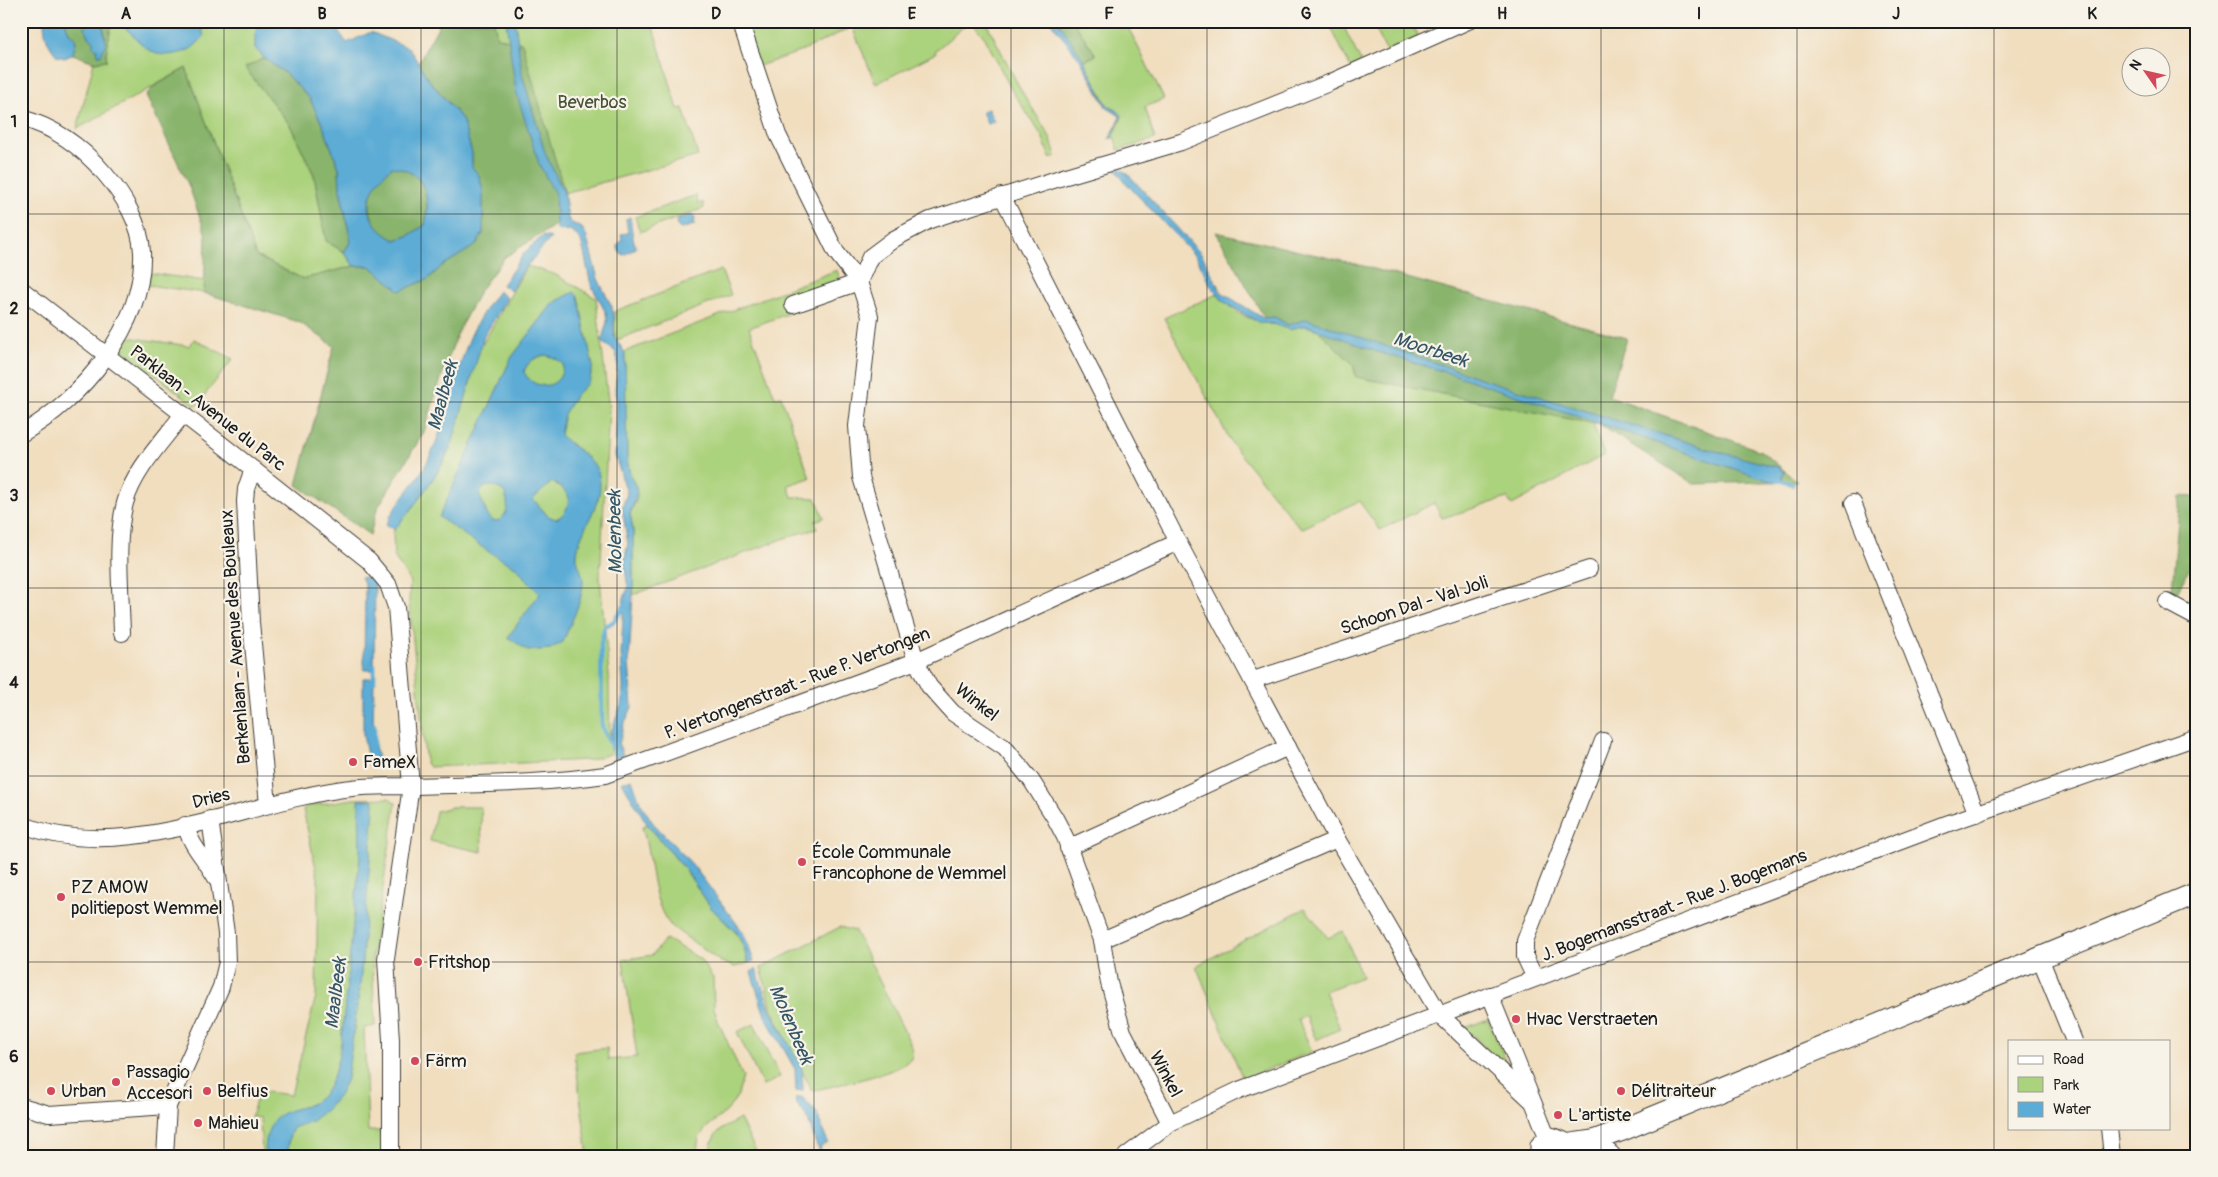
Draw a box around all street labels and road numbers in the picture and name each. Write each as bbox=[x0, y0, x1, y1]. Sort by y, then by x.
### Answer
street label: Parklaan - Avenue du Parc bbox=[125, 340, 290, 477]
street label: Berkenlaan - Avenue des Bouleaux bbox=[215, 509, 256, 765]
street label: Schoon Dal - Val Joli bbox=[1337, 571, 1491, 640]
street label: P. Vertongenstraat - Rue P. Vertongen bbox=[661, 622, 933, 745]
street label: Winkel bbox=[950, 678, 1003, 727]
street label: Dries bbox=[190, 783, 232, 814]
street label: J. Bogemansstraat - Rue J. Bogemans bbox=[1538, 844, 1810, 967]
street label: Winkel bbox=[1144, 1047, 1187, 1101]

